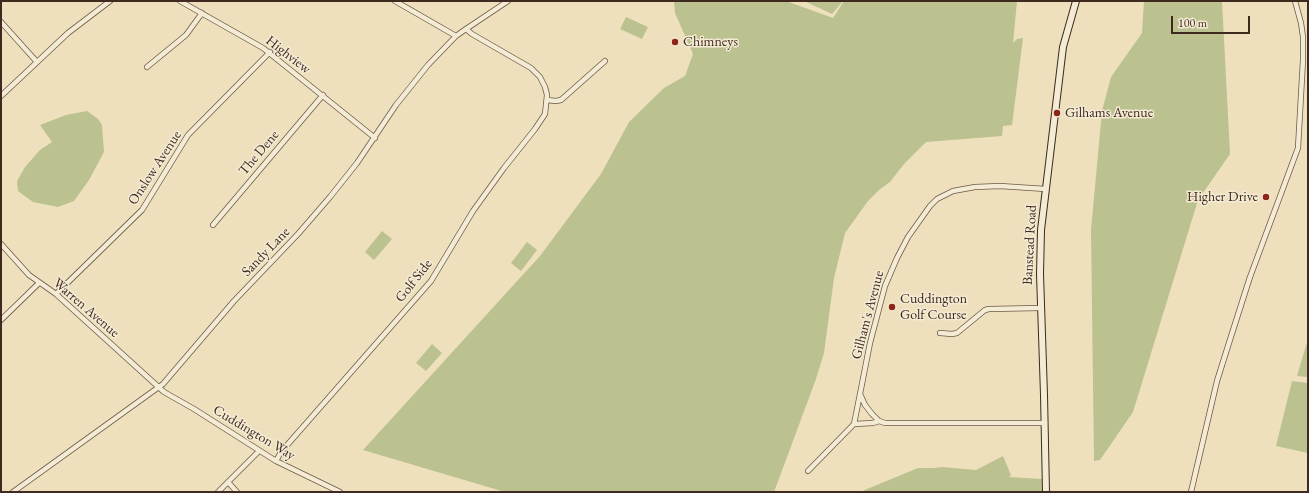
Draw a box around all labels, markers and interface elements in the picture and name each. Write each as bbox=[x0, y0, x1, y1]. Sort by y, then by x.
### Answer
scale bar bbox=[1173, 8, 1252, 34]
text: 100 m bbox=[1178, 15, 1207, 31]
street label: Highview bbox=[262, 32, 314, 78]
place label: Chimneys bbox=[683, 34, 738, 50]
marker: Chimneys bbox=[670, 37, 680, 47]
place label: Gilhams Avenue bbox=[1065, 105, 1153, 121]
marker: Gilhams Avenue bbox=[1052, 108, 1062, 118]
street label: The Dene bbox=[235, 127, 283, 179]
street label: Onslow Avenue bbox=[125, 128, 185, 208]
place label: Higher Drive bbox=[1187, 189, 1258, 205]
marker: Higher Drive bbox=[1261, 192, 1271, 202]
street label: Banstead Road bbox=[1020, 204, 1040, 286]
street label: Sandy Lane bbox=[238, 224, 294, 280]
street label: Golf Side bbox=[392, 256, 436, 306]
street label: Gilham's Avenue bbox=[848, 269, 888, 361]
street label: Warren Avenue bbox=[49, 275, 123, 341]
place label: Cuddington Golf Course bbox=[900, 291, 967, 324]
marker: Cuddington Golf Course bbox=[887, 302, 897, 312]
street label: Cuddington Way bbox=[210, 402, 298, 464]

